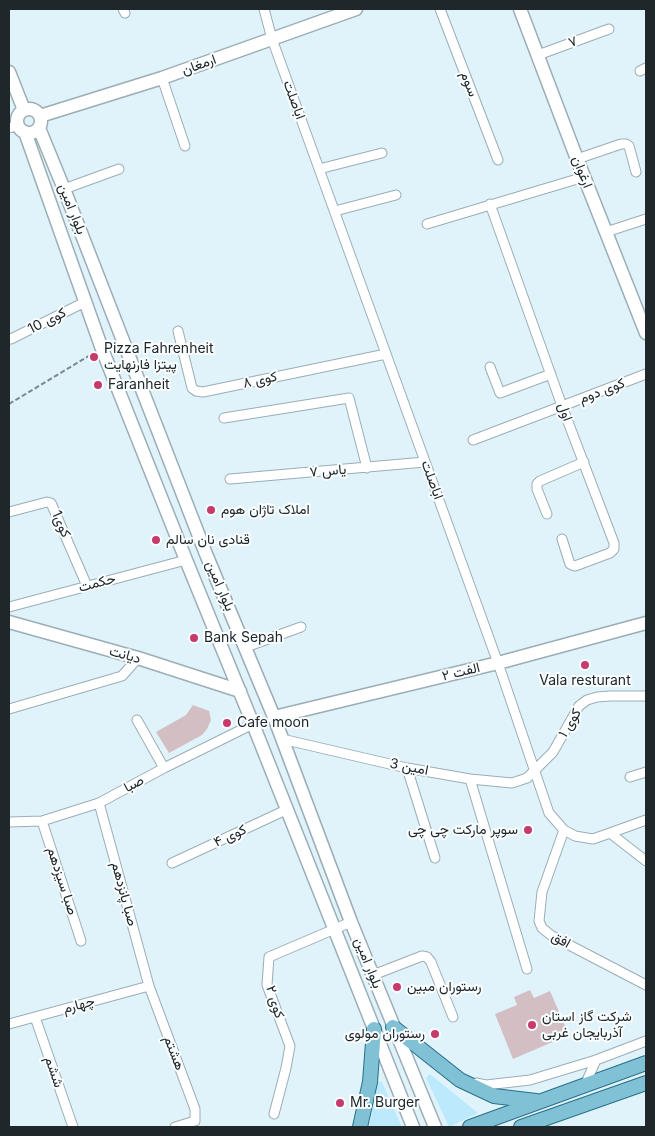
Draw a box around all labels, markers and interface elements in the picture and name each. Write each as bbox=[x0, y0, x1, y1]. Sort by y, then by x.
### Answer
street label: ۷ bbox=[566, 33, 580, 51]
street label: ارمغان bbox=[179, 51, 219, 79]
street label: سوم bbox=[457, 69, 481, 99]
street label: اباصلت bbox=[279, 78, 309, 122]
street label: ارغوان bbox=[568, 153, 596, 191]
street label: بلوار امین bbox=[54, 181, 90, 237]
street label: کوی 10 bbox=[25, 304, 69, 338]
place label: Pizza Fahrenheit پیتزا فارنهایت bbox=[104, 341, 214, 374]
marker: Pizza Fahrenheit پیتزا فارنهایت bbox=[88, 351, 100, 363]
street label: کوی ۸ bbox=[241, 368, 279, 392]
street label: کوی دوم bbox=[577, 375, 627, 407]
place label: Faranheit bbox=[108, 377, 170, 393]
marker: Faranheit bbox=[92, 379, 104, 391]
street label: اول bbox=[554, 400, 576, 424]
street label: اباصلت bbox=[417, 458, 447, 502]
street label: یاس ۷ bbox=[309, 461, 347, 481]
place label: املاک تاژان هوم bbox=[221, 502, 310, 518]
marker: املاک تاژان هوم bbox=[205, 504, 217, 516]
street label: کوی1 bbox=[48, 508, 74, 540]
place label: قنادی نان سالم bbox=[166, 532, 250, 548]
marker: قنادی نان سالم bbox=[150, 534, 162, 546]
street label: بلوار امین bbox=[202, 558, 238, 614]
street label: حکمت bbox=[77, 570, 117, 596]
place label: Bank Sepah bbox=[204, 630, 283, 646]
marker: Bank Sepah bbox=[188, 632, 200, 644]
street label: دیانت bbox=[107, 643, 143, 667]
street label: الفت ۲ bbox=[440, 659, 482, 685]
marker: Vala resturant bbox=[579, 659, 591, 671]
place label: Vala resturant bbox=[539, 673, 631, 689]
street label: کوی ۱ bbox=[555, 706, 585, 740]
place label: Cafe moon bbox=[237, 715, 309, 731]
marker: Cafe moon bbox=[221, 717, 233, 729]
street label: امین 3 bbox=[388, 755, 430, 779]
street label: صبا bbox=[121, 772, 147, 796]
street label: کوی ۴ bbox=[211, 821, 249, 851]
place label: سوپر مارکت چی چی bbox=[408, 822, 518, 838]
marker: سوپر مارکت چی چی bbox=[522, 824, 534, 836]
street label: صبا سیزدهم bbox=[43, 845, 81, 917]
street label: صبا پانزدهم bbox=[107, 860, 141, 928]
street label: افق bbox=[548, 928, 574, 952]
street label: بلوار امین bbox=[350, 935, 386, 991]
place label: رستوران مبین bbox=[407, 979, 481, 995]
marker: رستوران مبین bbox=[391, 981, 403, 993]
street label: کوی ۲ bbox=[262, 983, 288, 1021]
street label: چهارم bbox=[61, 993, 97, 1017]
place label: شرکت گاز استان آذربایجان غربی bbox=[542, 1009, 632, 1042]
marker: شرکت گاز استان آذربایجان غربی bbox=[526, 1019, 538, 1031]
place label: رستوران مولوی bbox=[345, 1026, 425, 1042]
marker: رستوران مولوی bbox=[429, 1028, 441, 1040]
street label: هشتم bbox=[160, 1033, 188, 1073]
street label: ششم bbox=[41, 1054, 67, 1090]
place label: Mr. Burger bbox=[350, 1095, 420, 1111]
marker: Mr. Burger bbox=[334, 1097, 346, 1109]

